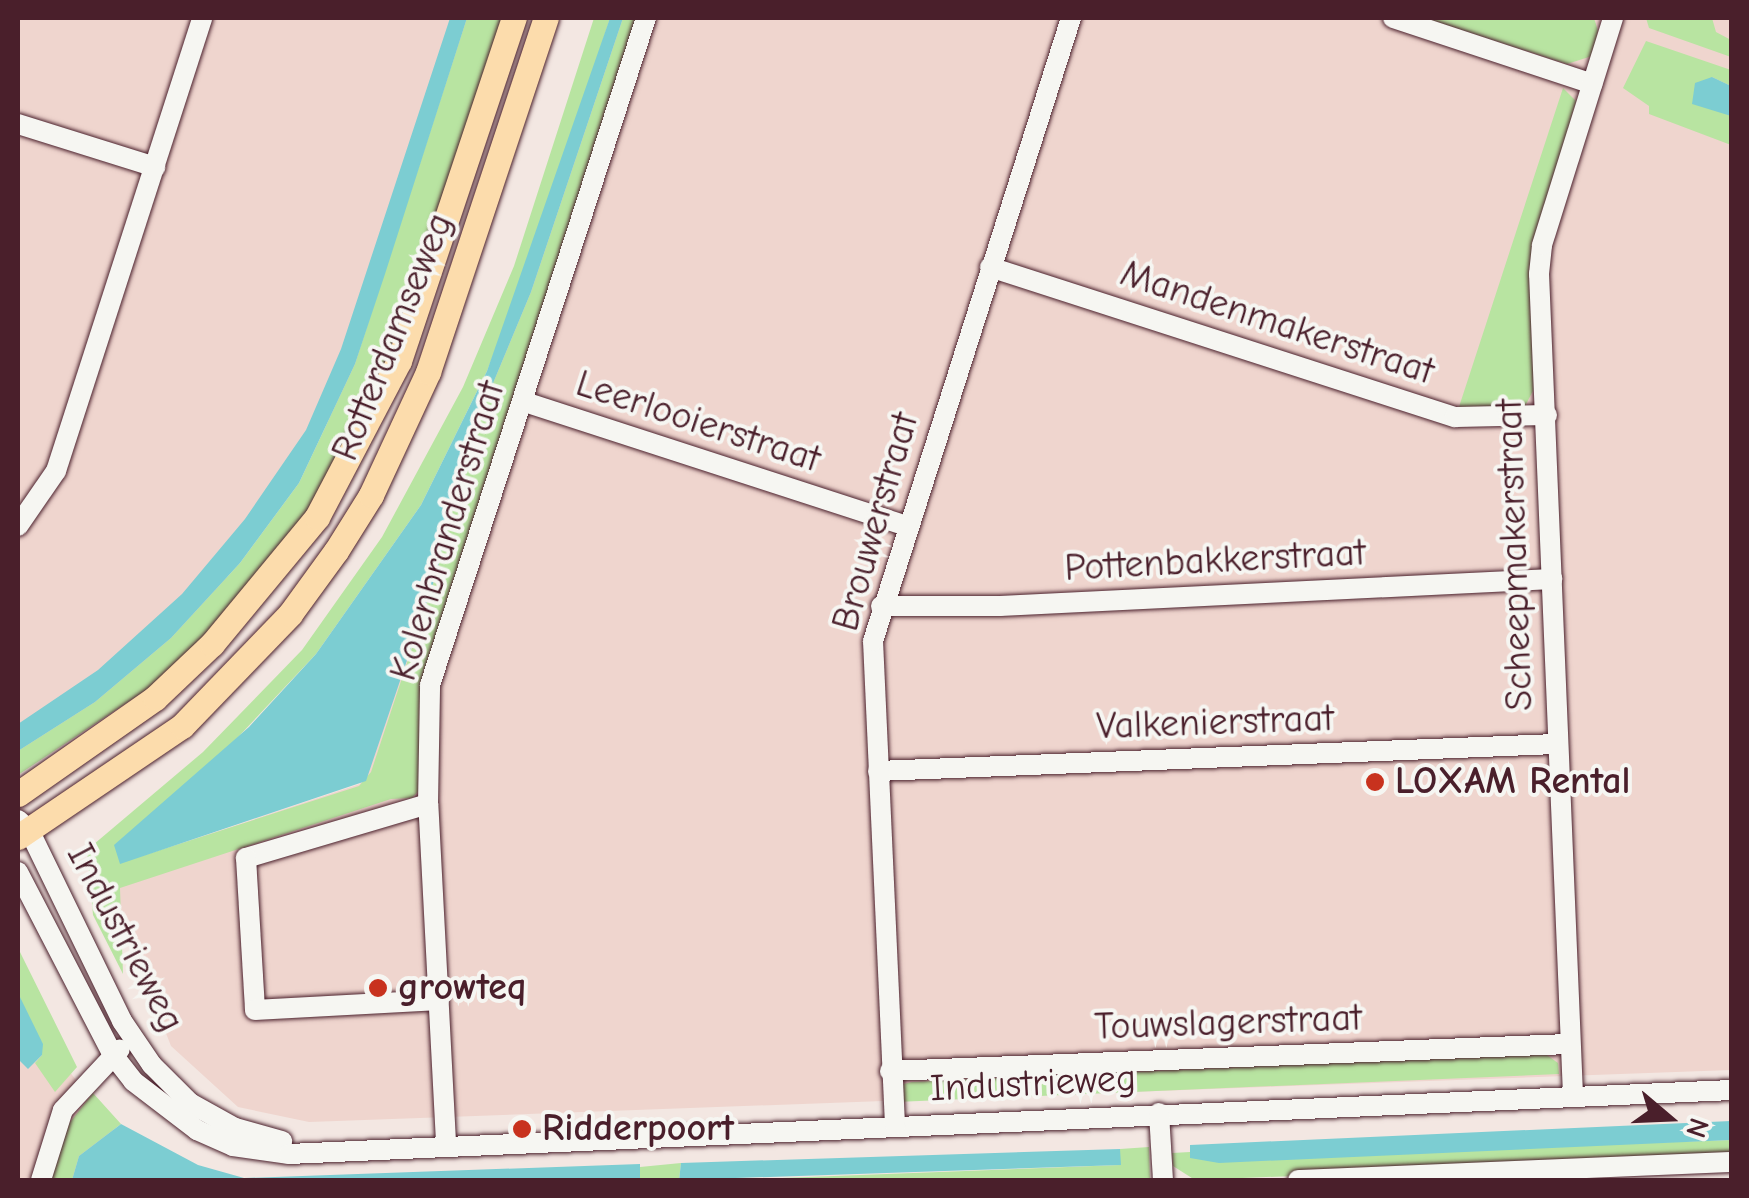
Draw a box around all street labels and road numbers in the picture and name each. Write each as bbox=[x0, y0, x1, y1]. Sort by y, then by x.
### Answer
street label: Rotterdamseweg bbox=[323, 207, 463, 467]
street label: Mandenmakerstraat bbox=[1115, 251, 1439, 395]
street label: Leerlooierstraat bbox=[570, 361, 826, 483]
street label: Kolenbranderstraat bbox=[381, 376, 515, 686]
street label: Scheepmakerstraat bbox=[1487, 398, 1543, 712]
street label: Brouwerstraat bbox=[823, 408, 929, 636]
street label: Pottenbakkerstraat bbox=[1063, 530, 1367, 592]
street label: Valkenierstraat bbox=[1095, 696, 1335, 750]
street label: Industrieweg bbox=[56, 836, 194, 1040]
street label: Touwslagerstraat bbox=[1093, 996, 1363, 1050]
street label: Industrieweg bbox=[929, 1056, 1137, 1112]

